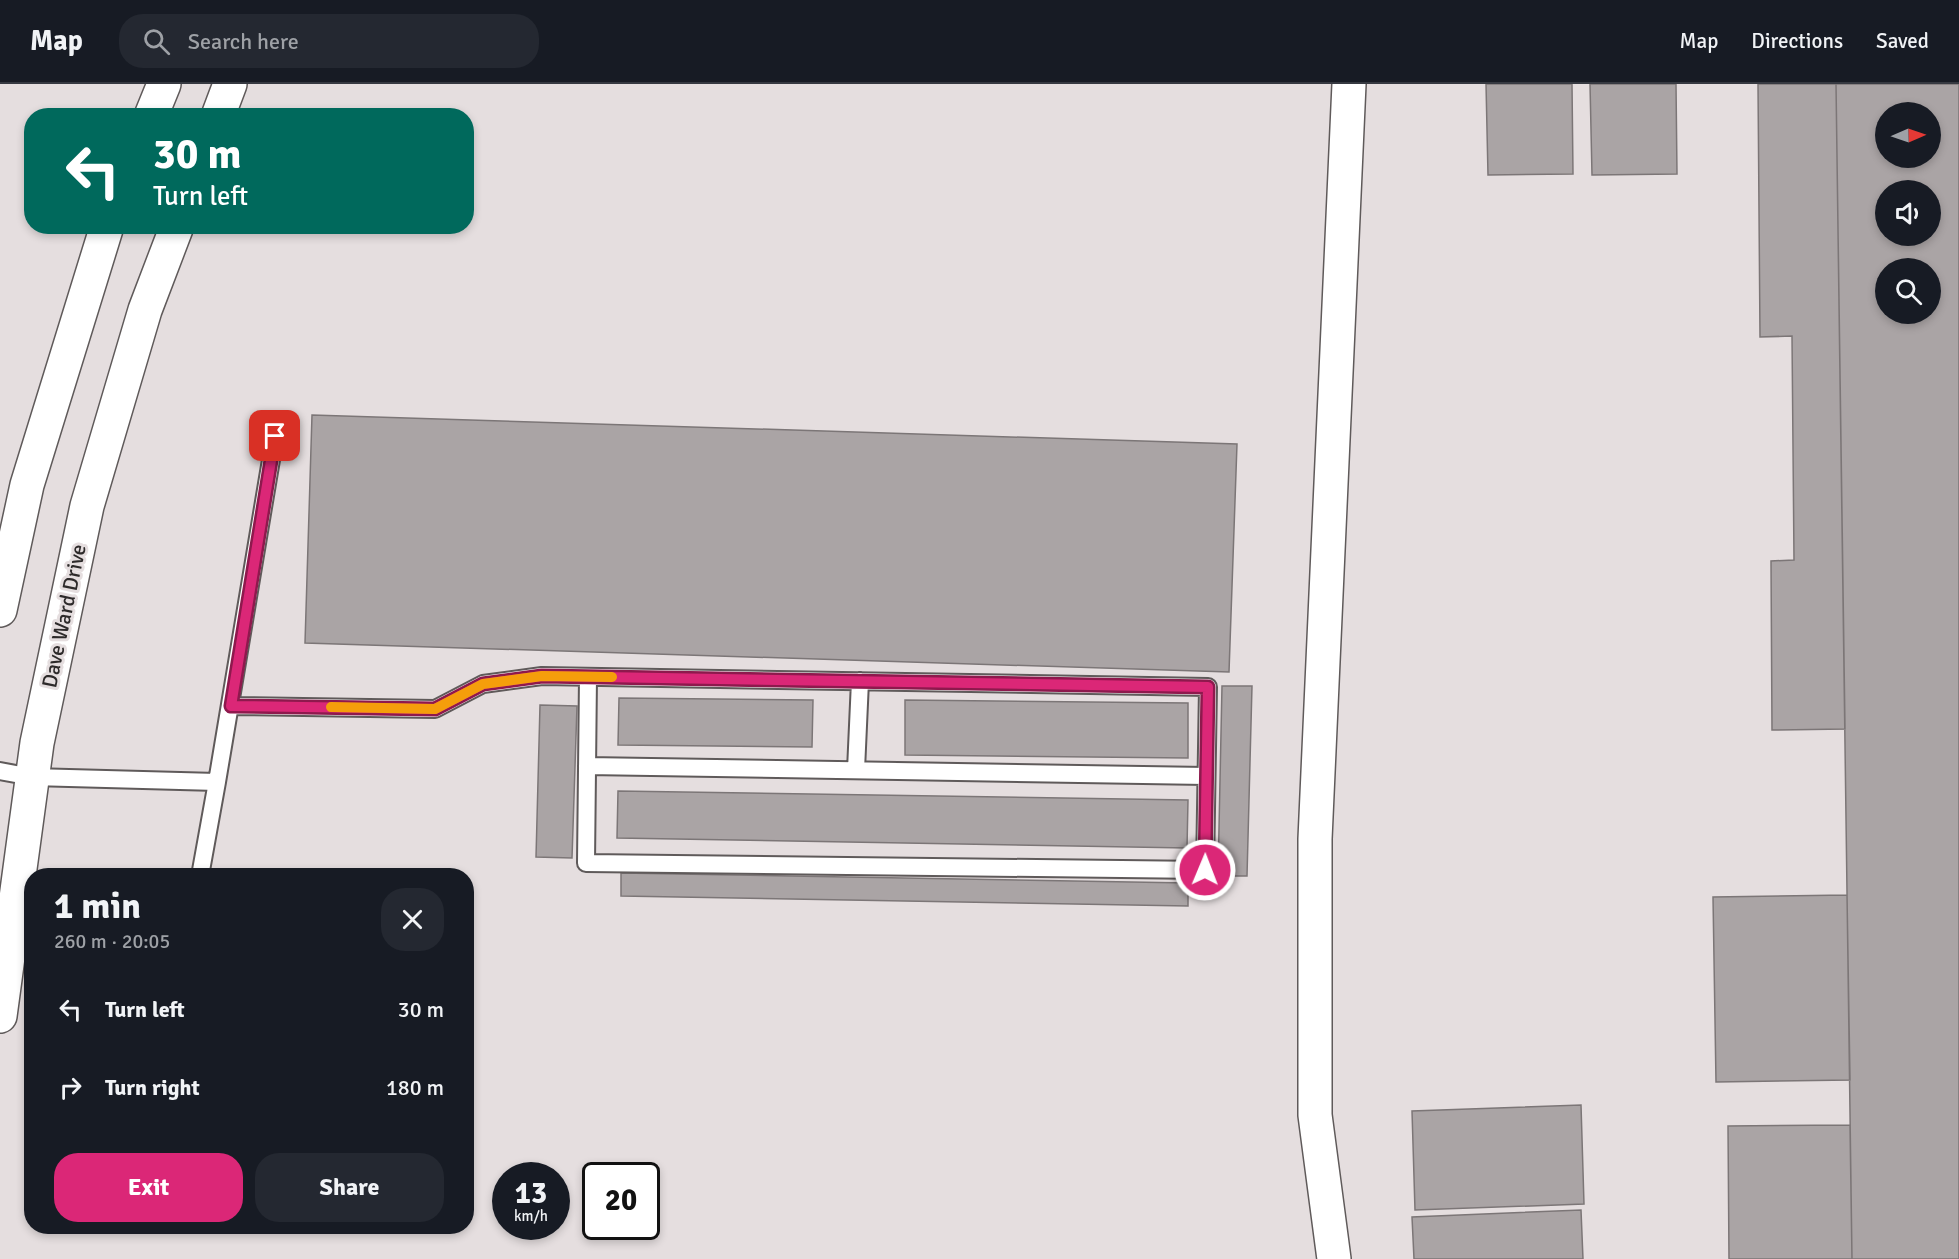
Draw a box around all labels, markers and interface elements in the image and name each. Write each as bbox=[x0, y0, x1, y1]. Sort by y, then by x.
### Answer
search box bbox=[119, 14, 539, 68]
text: Map bbox=[30, 24, 83, 58]
icon: search bbox=[140, 25, 173, 58]
text: Search here bbox=[188, 28, 299, 55]
text: Map bbox=[1680, 28, 1718, 54]
text: Directions bbox=[1751, 28, 1843, 54]
text: Saved bbox=[1876, 28, 1929, 54]
north arrow bbox=[1875, 102, 1941, 168]
map controls bbox=[1875, 102, 1941, 324]
text: 30 m bbox=[153, 129, 242, 180]
icon: left bbox=[54, 132, 132, 210]
text: Turn left bbox=[153, 180, 248, 213]
button: sound bbox=[1875, 180, 1941, 246]
button: search bbox=[1875, 258, 1941, 324]
pin bbox=[249, 410, 300, 461]
icon: arrive bbox=[258, 419, 291, 452]
street label: Dave Ward Drive bbox=[36, 542, 92, 690]
position arrow bbox=[1173, 838, 1237, 902]
text: 1 min bbox=[54, 884, 141, 929]
button: close bbox=[381, 888, 444, 951]
text: 260 m · 20:05 bbox=[54, 929, 170, 954]
icon: left bbox=[54, 993, 87, 1026]
text: Turn left bbox=[105, 996, 185, 1023]
text: 30 m bbox=[398, 996, 444, 1023]
icon: right bbox=[54, 1071, 87, 1104]
text: Turn right bbox=[105, 1074, 200, 1101]
text: 180 m bbox=[386, 1074, 444, 1101]
button: Exit bbox=[54, 1153, 243, 1222]
button: Share bbox=[255, 1153, 444, 1222]
speed limit sign: 20 bbox=[582, 1162, 660, 1240]
text: 13 bbox=[515, 1175, 547, 1212]
text: km/h bbox=[514, 1207, 548, 1225]

